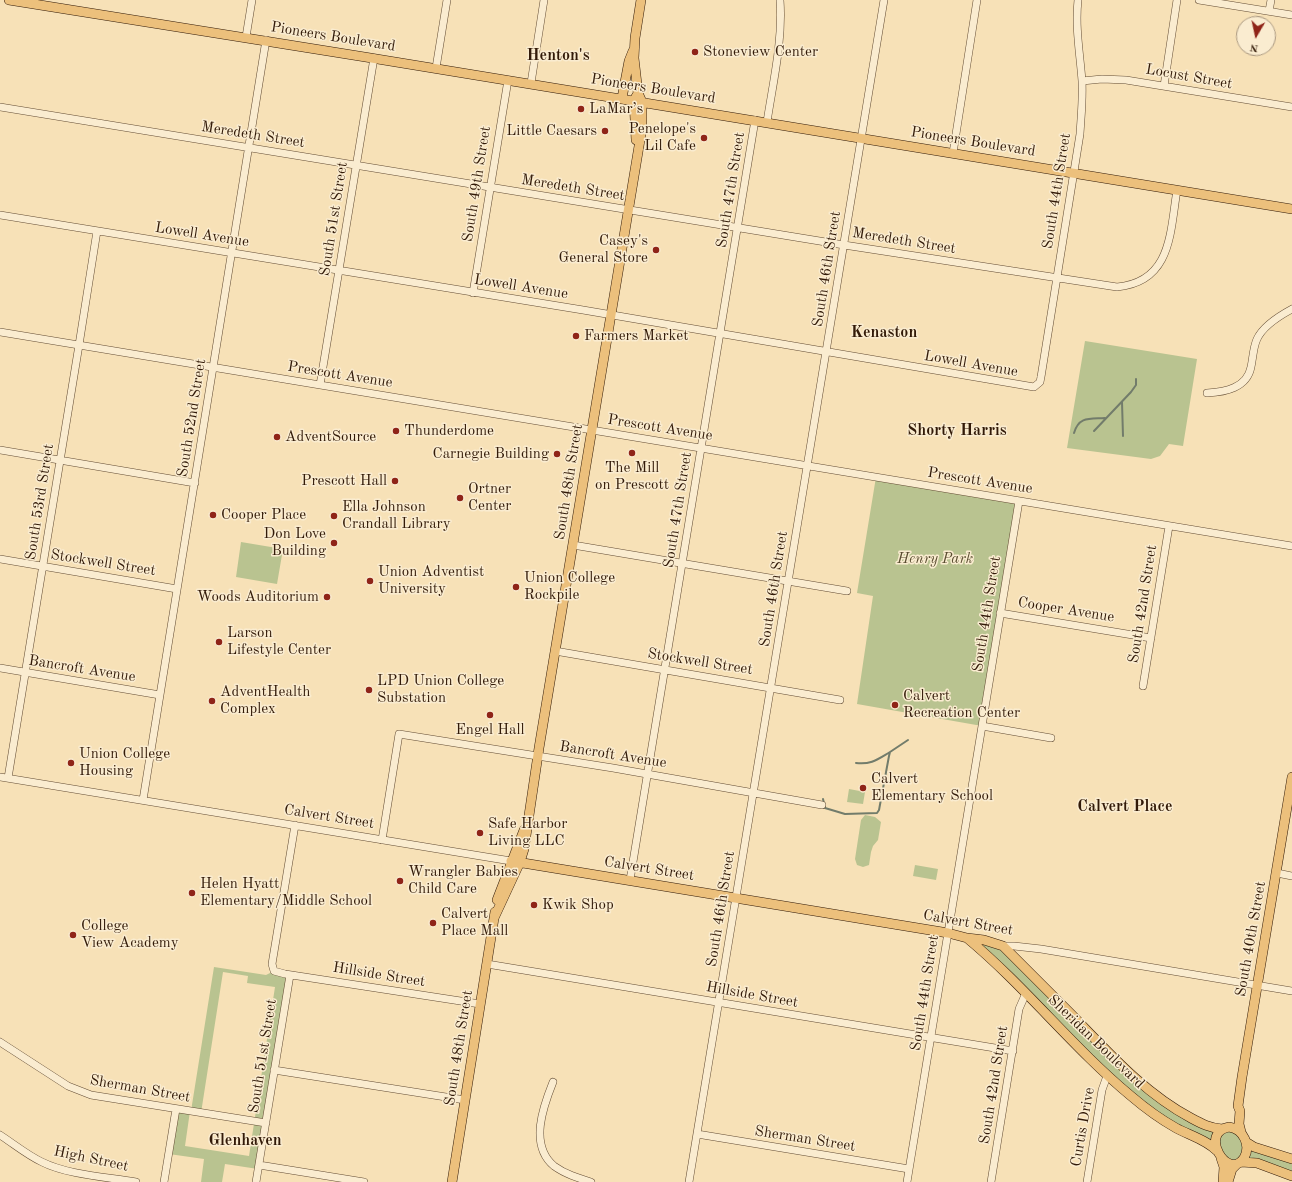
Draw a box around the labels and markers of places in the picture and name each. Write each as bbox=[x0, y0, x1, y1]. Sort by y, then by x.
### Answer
place label: Stoneview Center bbox=[703, 43, 818, 61]
marker: Stoneview Center bbox=[690, 47, 700, 57]
place label: LaMar’s bbox=[589, 100, 643, 118]
marker: LaMar’s bbox=[576, 104, 586, 114]
place label: Penelope's Lil Cafe bbox=[628, 120, 696, 155]
place label: Little Caesars bbox=[506, 122, 597, 140]
marker: Little Caesars bbox=[600, 126, 610, 136]
marker: Penelope's Lil Cafe bbox=[699, 133, 709, 143]
place label: Casey's General Store bbox=[558, 232, 648, 267]
marker: Casey's General Store bbox=[651, 245, 661, 255]
place label: Farmers Market bbox=[584, 327, 688, 345]
marker: Farmers Market bbox=[571, 331, 581, 341]
place label: Thunderdome bbox=[404, 422, 494, 440]
marker: Thunderdome bbox=[391, 426, 401, 436]
place label: AdventSource bbox=[285, 428, 376, 446]
marker: AdventSource bbox=[272, 432, 282, 442]
place label: Carnegie Building bbox=[433, 445, 549, 463]
marker: The Mill on Prescott bbox=[627, 448, 637, 458]
marker: Carnegie Building bbox=[552, 449, 562, 459]
place label: The Mill on Prescott bbox=[595, 459, 669, 494]
place label: Prescott Hall bbox=[301, 472, 387, 490]
marker: Prescott Hall bbox=[390, 476, 400, 486]
place label: Ortner Center bbox=[468, 480, 511, 515]
marker: Ortner Center bbox=[455, 493, 465, 503]
place label: Ella Johnson Crandall Library bbox=[342, 498, 451, 533]
place label: Cooper Place bbox=[221, 506, 306, 524]
marker: Cooper Place bbox=[208, 510, 218, 520]
marker: Ella Johnson Crandall Library bbox=[329, 511, 339, 521]
place label: Don Love Building bbox=[264, 525, 326, 560]
marker: Don Love Building bbox=[329, 538, 339, 548]
place label: Union Adventist University bbox=[378, 563, 484, 598]
place label: Union College Rockpile bbox=[524, 569, 615, 604]
marker: Union Adventist University bbox=[365, 576, 375, 586]
marker: Union College Rockpile bbox=[511, 582, 521, 592]
place label: Woods Auditorium bbox=[197, 588, 319, 606]
marker: Woods Auditorium bbox=[322, 592, 332, 602]
place label: Larson Lifestyle Center bbox=[227, 624, 331, 659]
marker: Larson Lifestyle Center bbox=[214, 637, 224, 647]
place label: LPD Union College Substation bbox=[377, 672, 504, 707]
place label: AdventHealth Complex bbox=[220, 683, 310, 718]
marker: LPD Union College Substation bbox=[364, 685, 374, 695]
place label: Calvert Recreation Center bbox=[903, 687, 1020, 722]
marker: AdventHealth Complex bbox=[207, 696, 217, 706]
marker: Calvert Recreation Center bbox=[890, 700, 900, 710]
marker: Engel Hall bbox=[485, 710, 495, 720]
place label: Engel Hall bbox=[455, 721, 525, 739]
place label: Union College Housing bbox=[79, 745, 170, 780]
marker: Union College Housing bbox=[66, 758, 76, 768]
place label: Calvert Elementary School bbox=[871, 770, 993, 805]
marker: Calvert Elementary School bbox=[858, 783, 868, 793]
place label: Safe Harbor Living LLC bbox=[488, 815, 567, 850]
marker: Safe Harbor Living LLC bbox=[475, 828, 485, 838]
place label: Wrangler Babies Child Care bbox=[408, 863, 518, 898]
place label: Helen Hyatt Elementary/Middle School bbox=[200, 875, 372, 910]
marker: Wrangler Babies Child Care bbox=[395, 876, 405, 886]
marker: Helen Hyatt Elementary/Middle School bbox=[187, 888, 197, 898]
place label: Kwik Shop bbox=[542, 896, 614, 914]
marker: Kwik Shop bbox=[529, 900, 539, 910]
place label: Calvert Place Mall bbox=[441, 905, 508, 940]
place label: College View Academy bbox=[81, 917, 179, 952]
marker: Calvert Place Mall bbox=[428, 918, 438, 928]
marker: College View Academy bbox=[68, 930, 78, 940]

